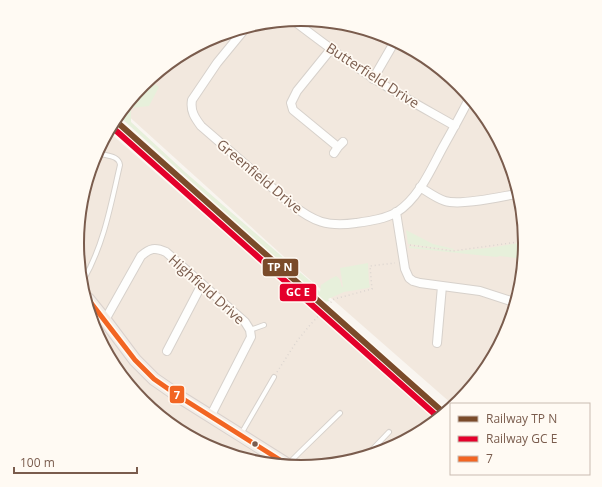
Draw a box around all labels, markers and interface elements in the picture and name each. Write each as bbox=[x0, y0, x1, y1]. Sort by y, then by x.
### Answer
street label: Butterfield Drive bbox=[323, 38, 423, 112]
street label: Greenfield Drive bbox=[213, 135, 307, 218]
street label: Highfield Drive bbox=[165, 250, 249, 328]
line badge: TP N bbox=[262, 258, 299, 277]
text: TP N bbox=[267, 259, 293, 274]
line badge: GC E bbox=[279, 283, 317, 302]
text: GC E bbox=[286, 284, 310, 299]
line badge: 7 bbox=[169, 385, 185, 404]
text: 7 bbox=[174, 387, 180, 402]
legend bbox=[450, 403, 590, 475]
text: Railway TP N bbox=[486, 410, 557, 427]
text: Railway GC E bbox=[486, 430, 557, 447]
unlabelled marker bbox=[250, 439, 260, 449]
scale bar bbox=[14, 449, 137, 475]
text: 7 bbox=[486, 450, 493, 467]
text: 100 m bbox=[20, 454, 55, 471]

